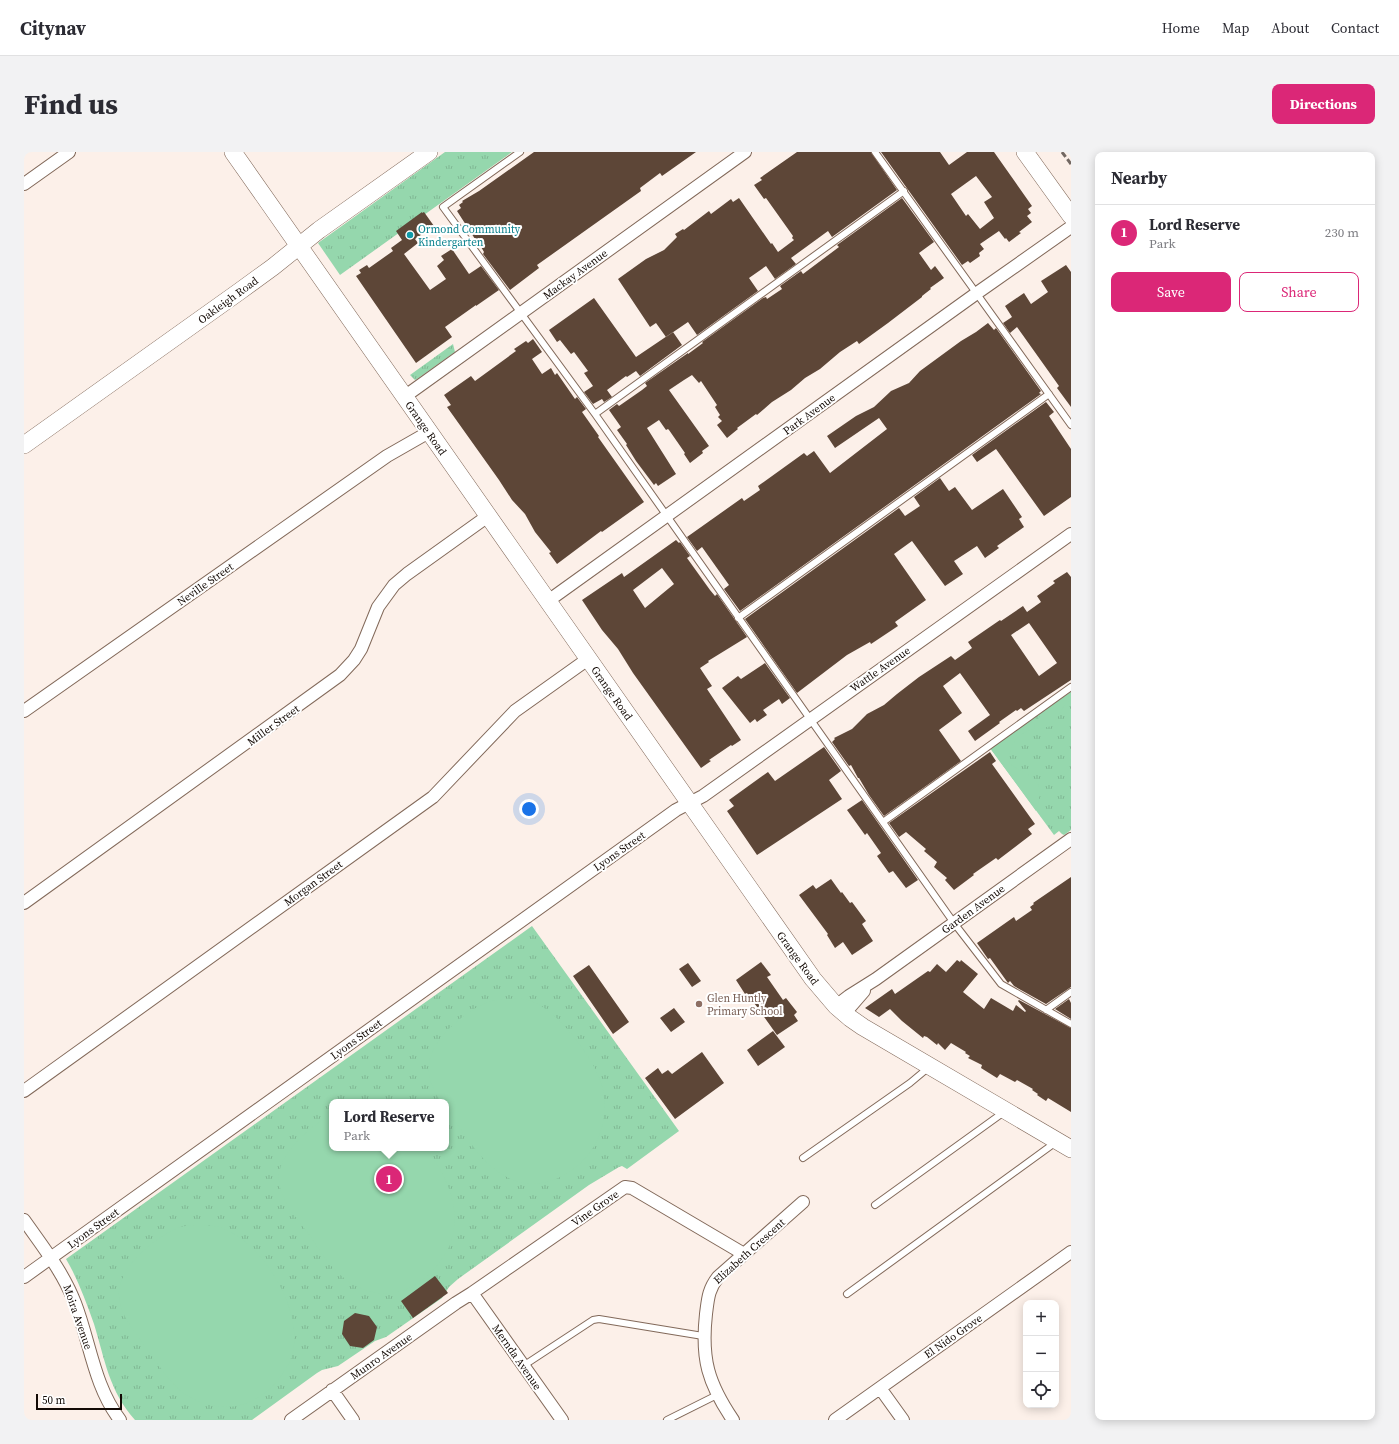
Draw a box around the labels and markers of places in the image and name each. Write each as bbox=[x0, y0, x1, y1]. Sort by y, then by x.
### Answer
place label: Ormond Community Kindergarten bbox=[418, 222, 521, 250]
marker: Ormond Community Kindergarten bbox=[405, 230, 415, 240]
place label: Glen Huntly Primary School bbox=[707, 991, 782, 1019]
marker: Glen Huntly Primary School bbox=[694, 999, 704, 1009]
pin: 1 bbox=[376, 1164, 402, 1194]

